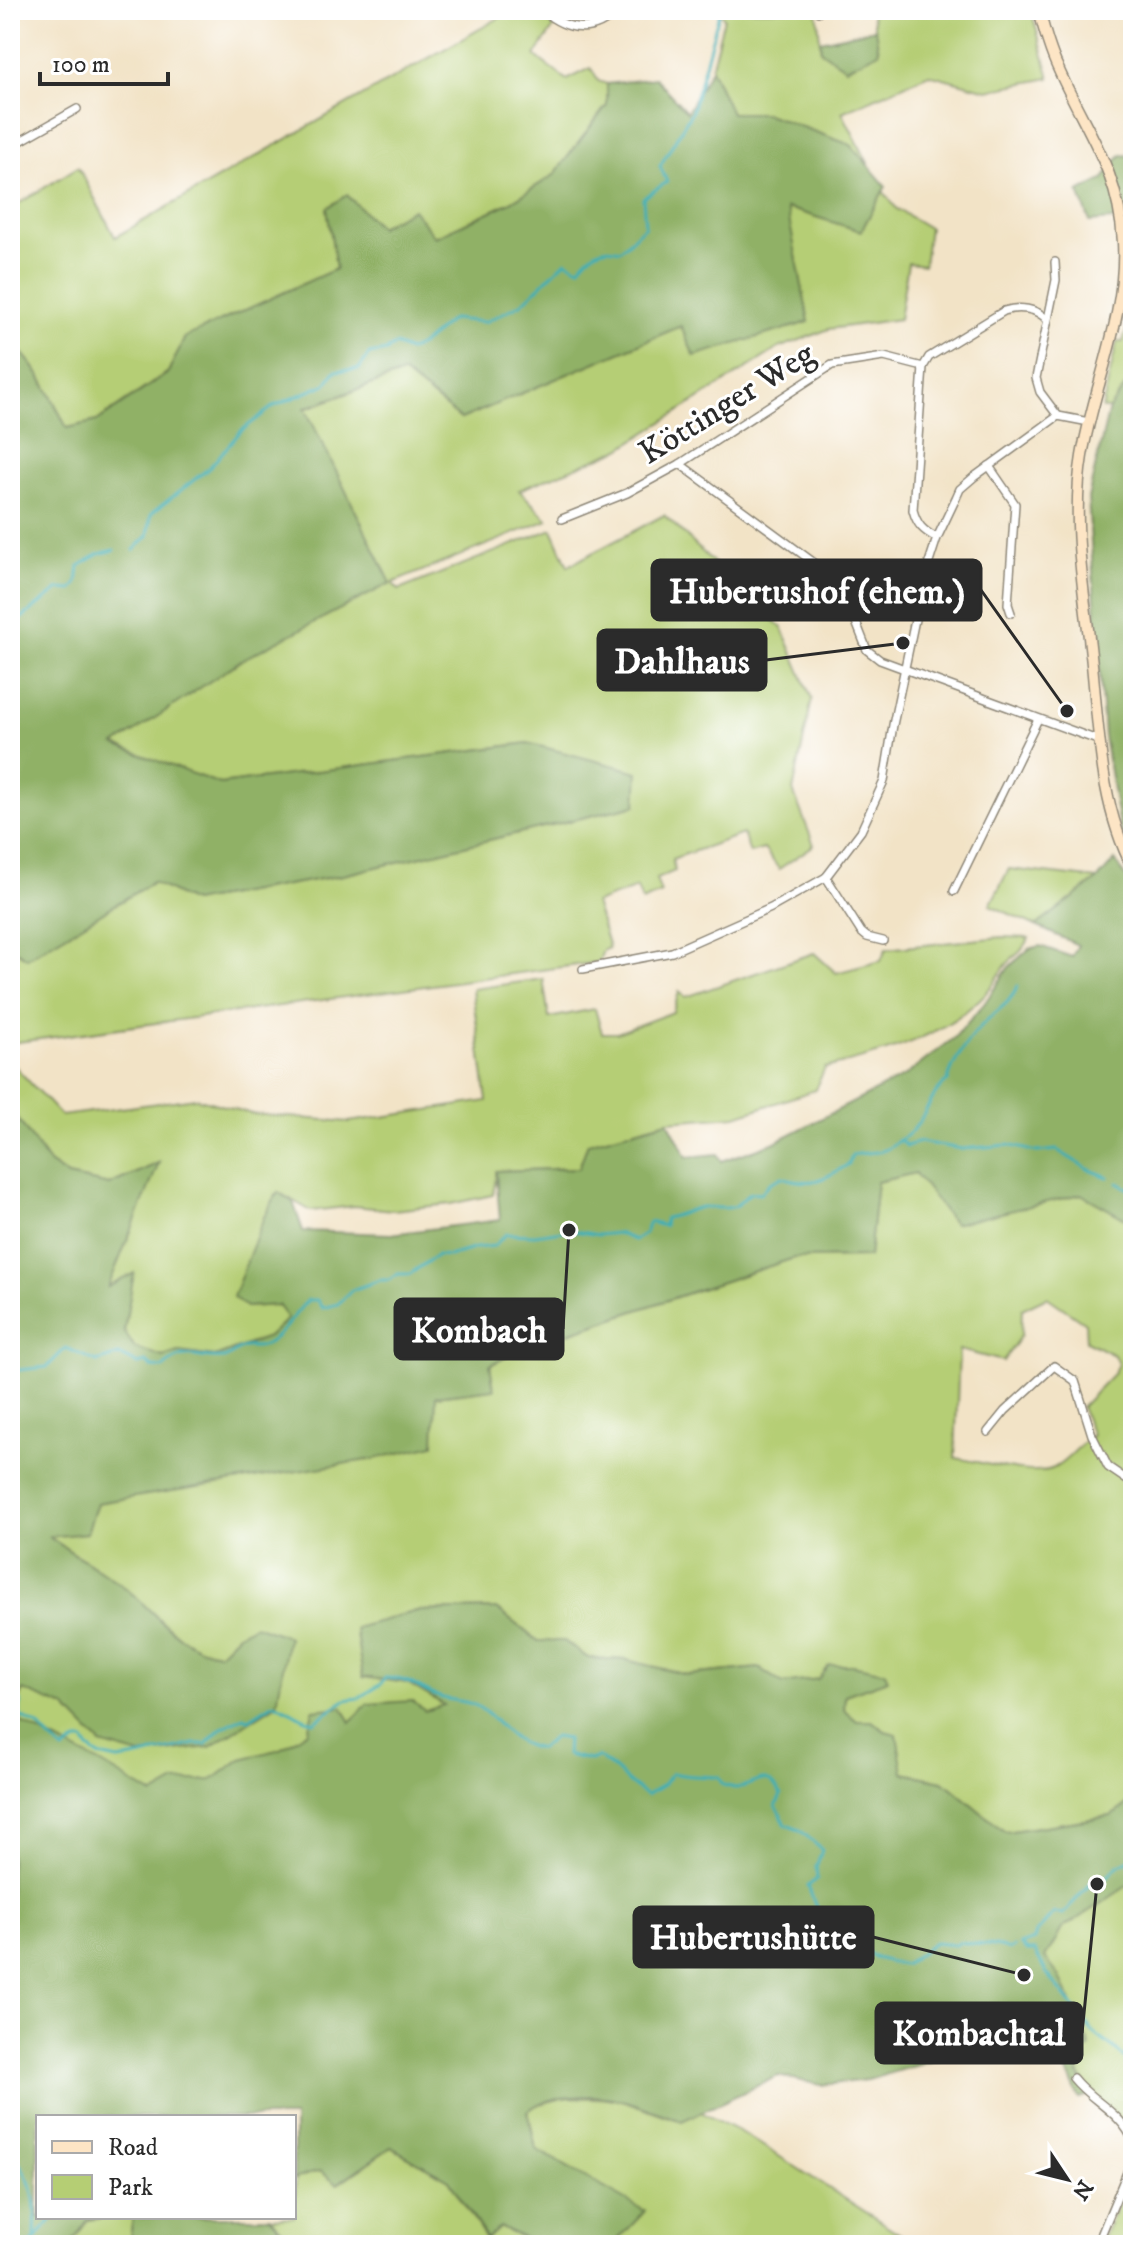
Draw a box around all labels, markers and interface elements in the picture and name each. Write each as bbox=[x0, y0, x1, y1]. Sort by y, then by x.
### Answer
scale bar bbox=[40, 36, 168, 86]
text: 100 m bbox=[52, 50, 110, 80]
street label: Köttinger Weg bbox=[632, 333, 823, 474]
callout: Hubertushof (ehem.) bbox=[652, 560, 981, 620]
text: Hubertushof (ehem.) bbox=[669, 570, 965, 615]
callout: Dahlhaus bbox=[598, 630, 766, 690]
text: Dahlhaus bbox=[614, 640, 750, 685]
callout: Kombach bbox=[395, 1299, 563, 1359]
text: Kombach bbox=[411, 1309, 547, 1354]
callout: Hubertushütte bbox=[634, 1907, 873, 1967]
text: Hubertushütte bbox=[649, 1916, 857, 1961]
callout: Kombachtal bbox=[876, 2003, 1082, 2063]
text: Kombachtal bbox=[892, 2012, 1067, 2057]
legend bbox=[36, 2115, 296, 2219]
text: Road bbox=[108, 2133, 158, 2163]
north arrow bbox=[1027, 2139, 1107, 2219]
text: Park bbox=[108, 2173, 153, 2203]
text: N bbox=[1066, 2174, 1098, 2205]

